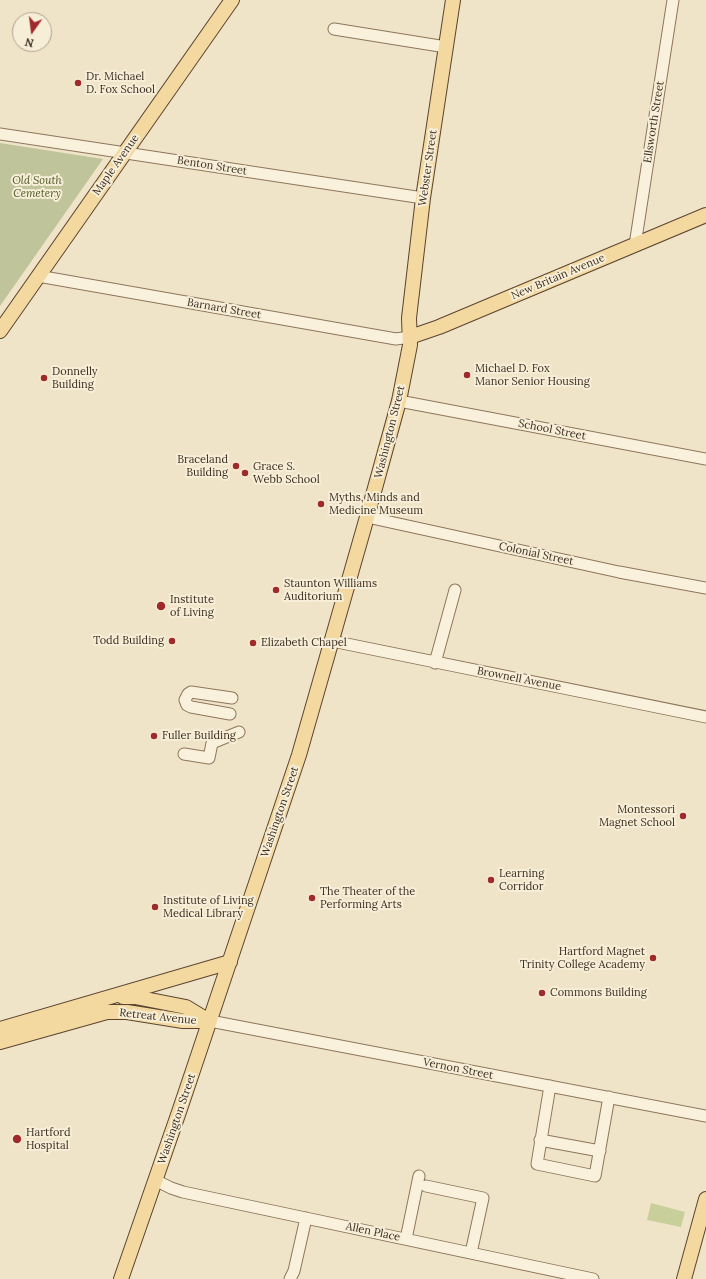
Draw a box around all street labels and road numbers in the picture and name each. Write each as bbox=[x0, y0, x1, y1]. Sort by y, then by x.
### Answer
street label: Ellsworth Street bbox=[641, 80, 667, 164]
street label: Webster Street bbox=[416, 129, 440, 207]
street label: Maple Avenue bbox=[90, 132, 142, 198]
street label: Benton Street bbox=[176, 154, 248, 178]
street label: New Britain Avenue bbox=[509, 251, 607, 303]
street label: Barnard Street bbox=[186, 296, 262, 322]
street label: Washington Street bbox=[372, 384, 408, 480]
street label: School Street bbox=[517, 417, 587, 443]
street label: Colonial Street bbox=[497, 540, 575, 568]
street label: Brownell Avenue bbox=[476, 664, 562, 694]
street label: Washington Street bbox=[258, 765, 302, 859]
street label: Retreat Avenue bbox=[119, 1006, 197, 1028]
street label: Vernon Street bbox=[422, 1056, 494, 1082]
street label: Washington Street bbox=[155, 1072, 199, 1166]
street label: Allen Place bbox=[345, 1220, 401, 1244]

